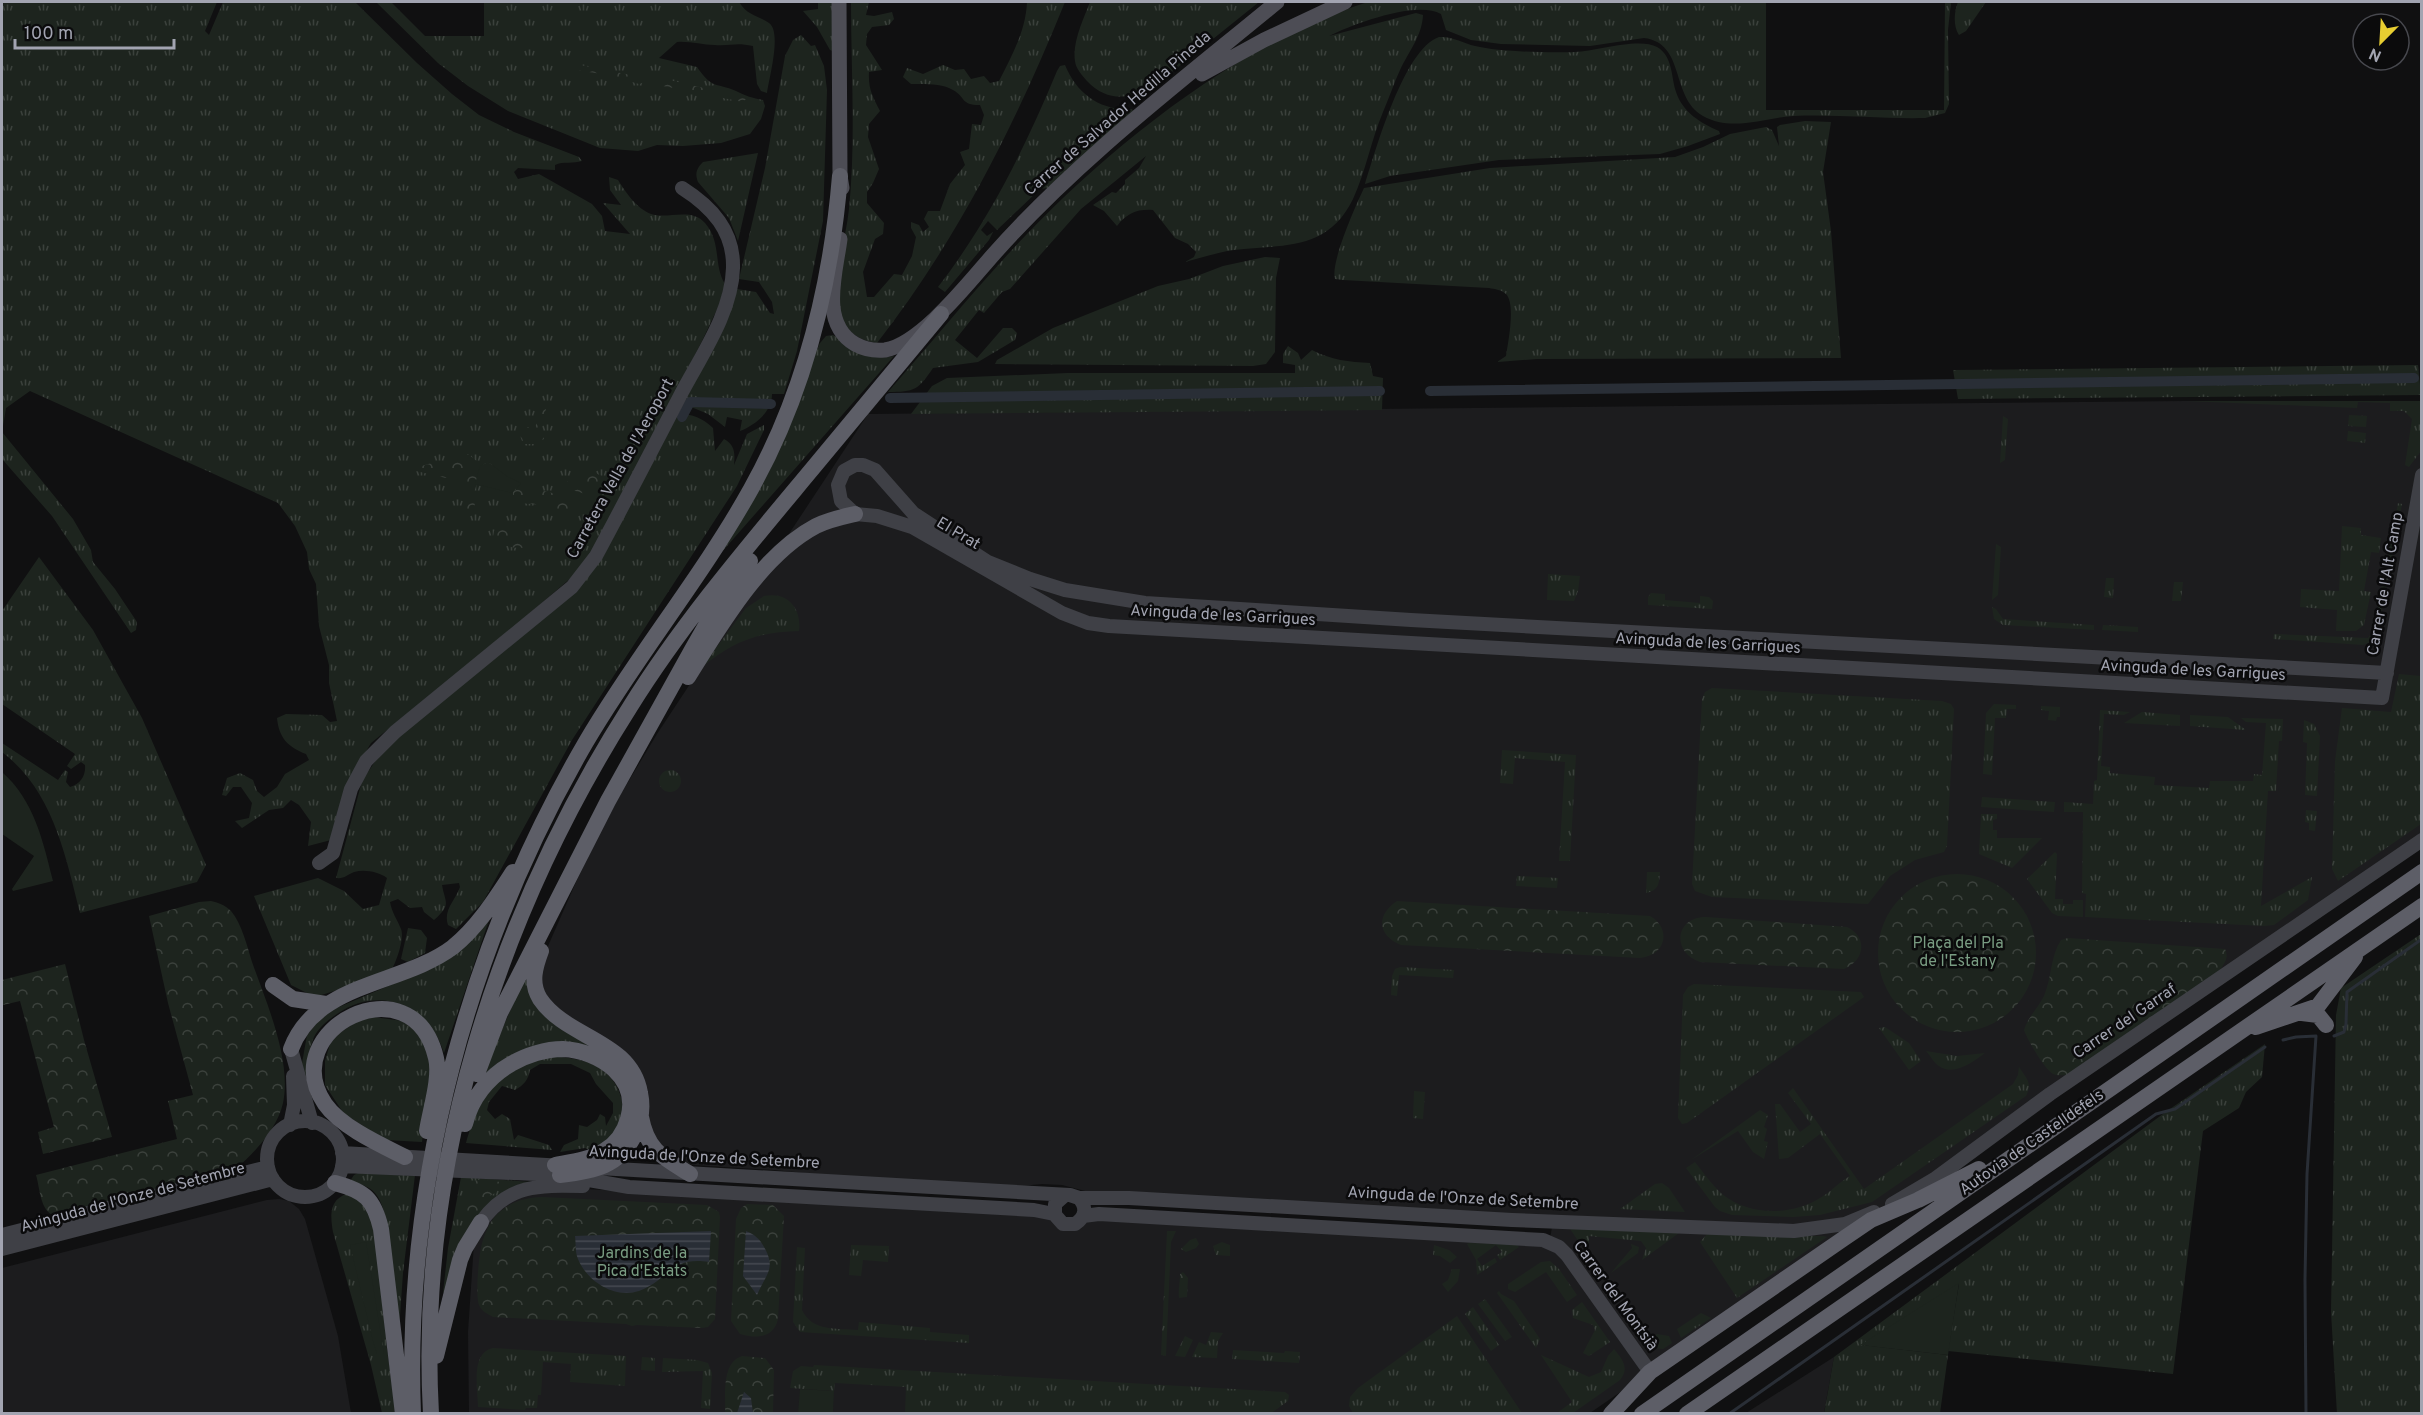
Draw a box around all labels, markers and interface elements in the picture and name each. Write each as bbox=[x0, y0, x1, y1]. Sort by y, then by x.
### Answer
scale bar bbox=[15, 12, 174, 50]
north arrow bbox=[2351, 12, 2411, 72]
text: 100 m bbox=[24, 23, 73, 46]
street label: Carrer de Salvador Hedilla Pineda bbox=[1020, 27, 1216, 201]
text: N bbox=[2366, 42, 2385, 65]
street label: Carretera Vella de l'Aeroport bbox=[563, 375, 679, 563]
street label: Carrer de l'Alt Camp bbox=[2364, 511, 2408, 657]
street label: El Prat bbox=[932, 513, 984, 555]
street label: Avinguda de les Garrigues bbox=[1130, 601, 1316, 631]
street label: Avinguda de les Garrigues bbox=[1615, 629, 1801, 659]
street label: Avinguda de les Garrigues bbox=[2100, 656, 2286, 686]
park label: Plaça del Pla de l'Estany bbox=[1912, 934, 2004, 972]
street label: Carrer del Garraf bbox=[2069, 980, 2181, 1064]
street label: Autovia de Castelldefels bbox=[1956, 1086, 2108, 1200]
street label: Avinguda de l'Onze de Setembre bbox=[588, 1142, 820, 1174]
street label: Avinguda de l'Onze de Setembre bbox=[19, 1158, 247, 1238]
street label: Avinguda de l'Onze de Setembre bbox=[1347, 1183, 1579, 1215]
street label: Carrer del Montsià bbox=[1568, 1237, 1662, 1355]
park label: Jardins de la Pica d'Estats bbox=[597, 1244, 687, 1282]

